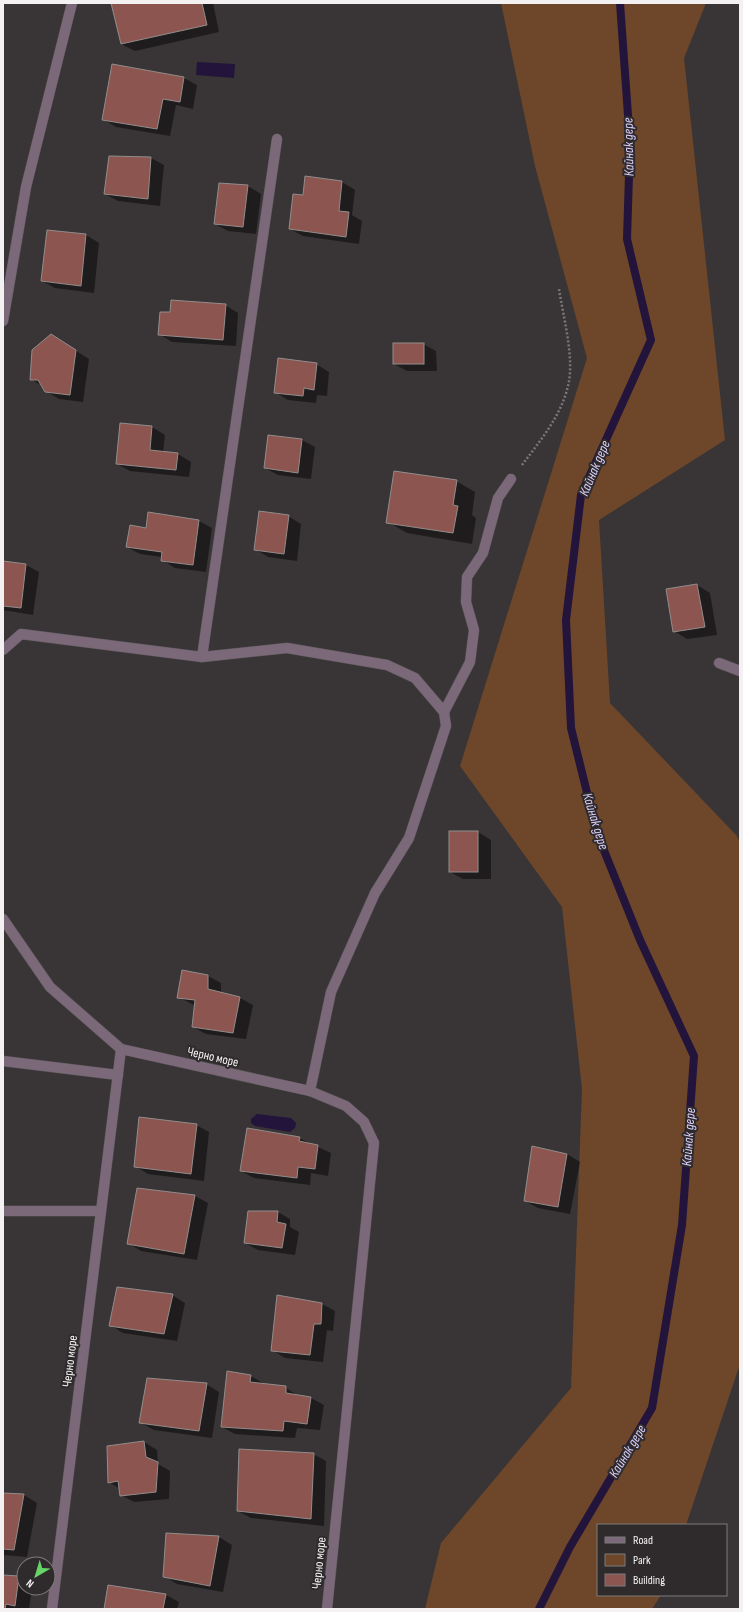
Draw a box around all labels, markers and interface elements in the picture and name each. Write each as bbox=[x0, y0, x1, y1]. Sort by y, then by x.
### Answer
water label: Кайнак дере bbox=[619, 117, 638, 176]
water label: Кайнак дере bbox=[575, 437, 614, 498]
water label: Кайнак дере bbox=[579, 791, 612, 852]
street label: Черно море bbox=[186, 1043, 240, 1071]
water label: Кайнак дере bbox=[678, 1107, 699, 1167]
street label: Черно море bbox=[59, 1334, 81, 1388]
water label: Кайнак дере bbox=[605, 1421, 650, 1481]
legend bbox=[597, 1524, 727, 1596]
text: Road bbox=[633, 1533, 653, 1548]
street label: Черно море bbox=[308, 1536, 330, 1590]
text: Park bbox=[633, 1553, 651, 1568]
north arrow bbox=[16, 1556, 56, 1596]
text: Building bbox=[633, 1573, 665, 1588]
text: N bbox=[24, 1576, 36, 1590]

